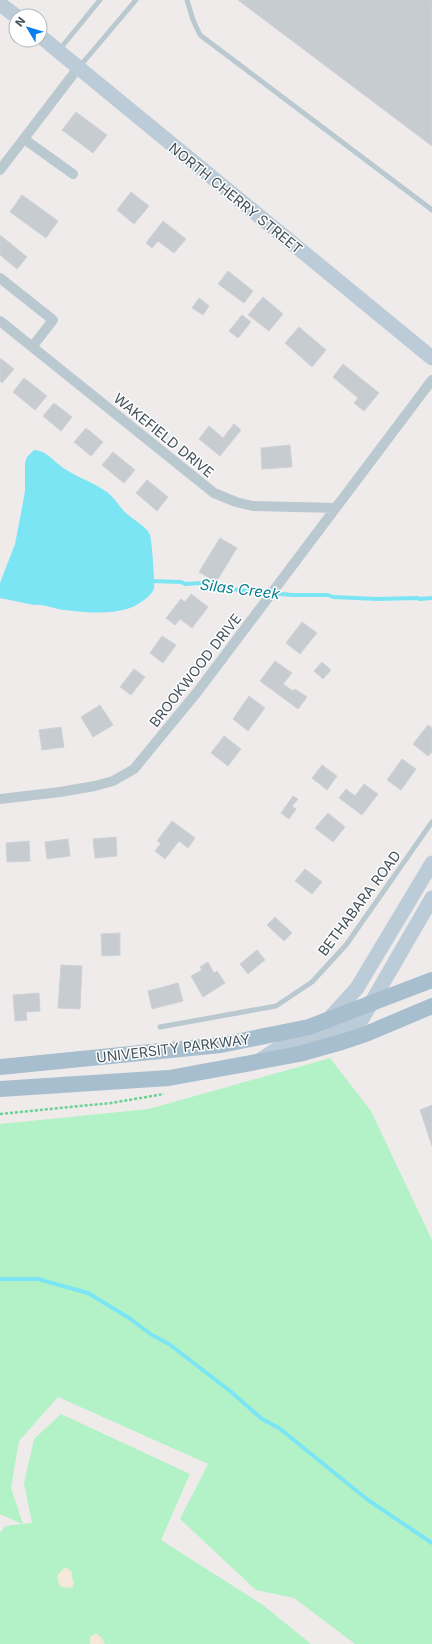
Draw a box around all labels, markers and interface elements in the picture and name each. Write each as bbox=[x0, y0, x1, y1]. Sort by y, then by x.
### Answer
north arrow bbox=[8, 8, 48, 48]
text: N bbox=[12, 14, 28, 29]
street label: NORTH CHERRY STREET bbox=[166, 139, 306, 257]
street label: WAKEFIELD DRIVE bbox=[111, 389, 217, 481]
water label: Silas Creek bbox=[199, 575, 282, 603]
street label: BROOKWOOD DRIVE bbox=[145, 610, 245, 730]
street label: BETHABARA ROAD bbox=[314, 847, 404, 959]
street label: UNIVERSITY PARKWAY bbox=[95, 1030, 251, 1066]

